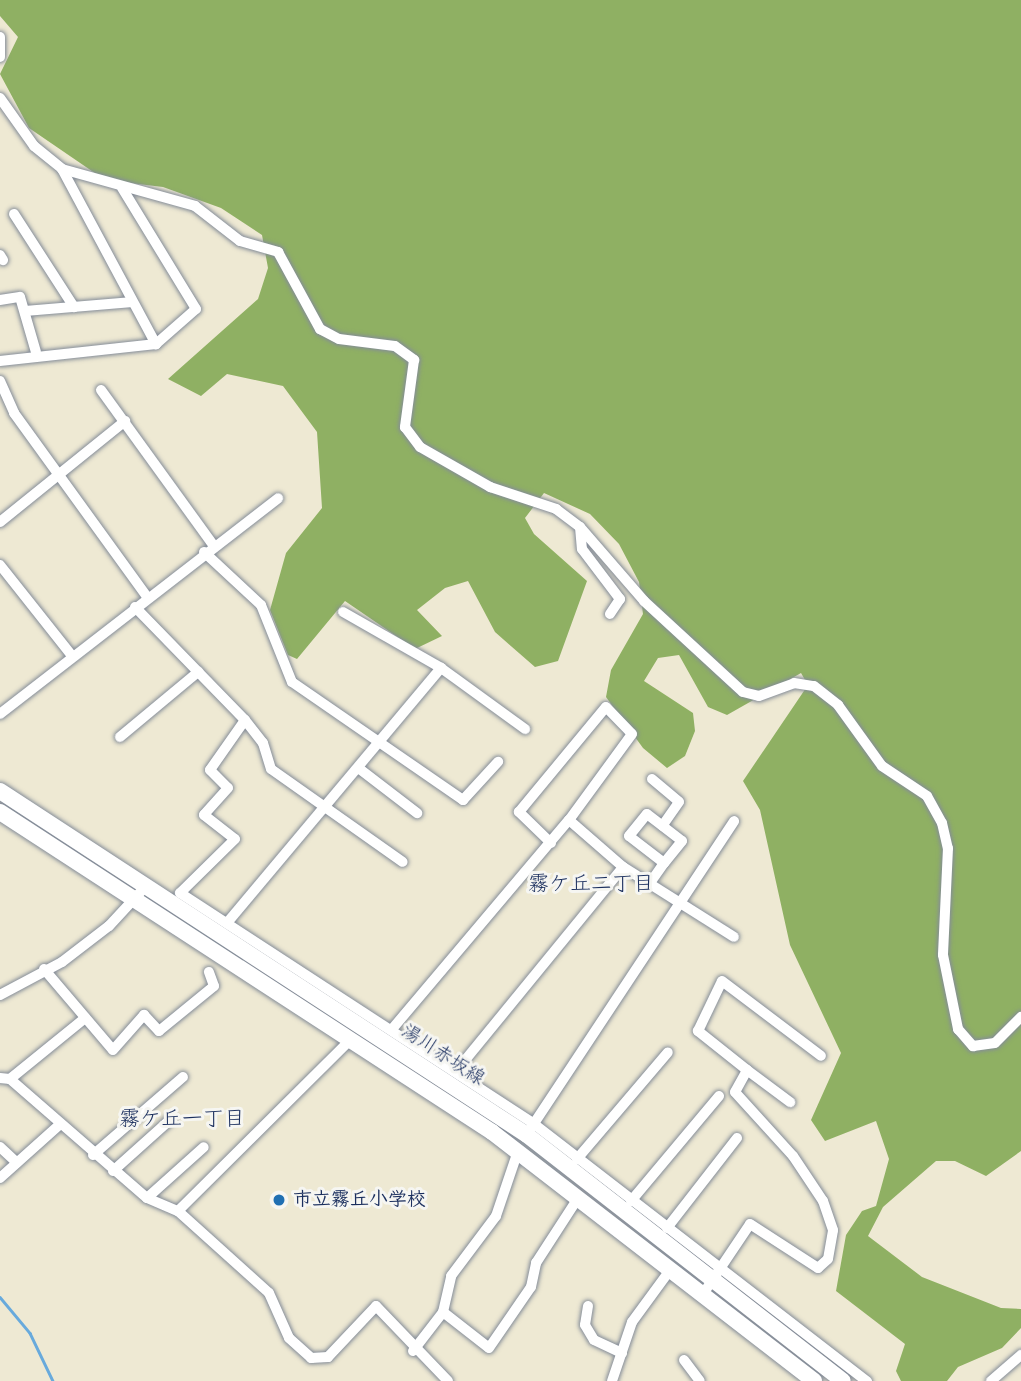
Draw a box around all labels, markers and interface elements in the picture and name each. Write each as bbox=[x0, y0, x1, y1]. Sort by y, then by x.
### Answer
district label: 霧ケ丘二丁目 bbox=[528, 871, 654, 897]
street label: 湯川赤坂線 bbox=[397, 1020, 489, 1090]
district label: 霧ケ丘一丁目 bbox=[119, 1106, 245, 1132]
place label: 市立霧丘小学校 bbox=[293, 1189, 426, 1211]
marker: 市立霧丘小学校 bbox=[271, 1192, 287, 1208]

